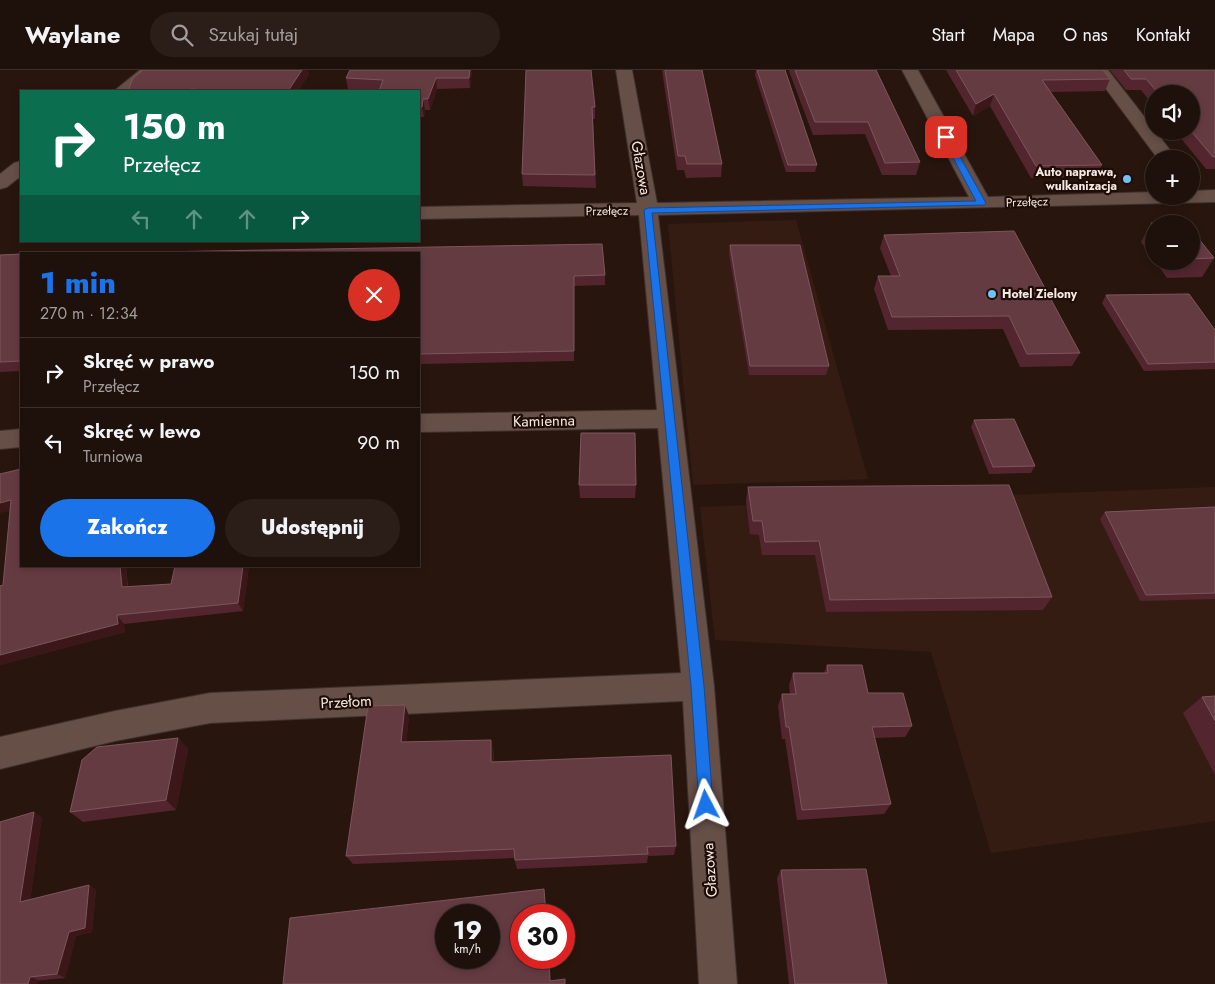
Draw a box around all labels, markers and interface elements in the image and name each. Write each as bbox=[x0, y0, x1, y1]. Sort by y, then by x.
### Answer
search box bbox=[150, 12, 500, 57]
text: Waylane bbox=[25, 17, 120, 52]
icon: search bbox=[168, 21, 196, 49]
text: Szukaj tutaj bbox=[208, 21, 298, 48]
text: Start bbox=[931, 22, 965, 48]
text: Mapa bbox=[993, 22, 1035, 48]
text: O nas bbox=[1063, 22, 1108, 48]
text: Kontakt bbox=[1136, 22, 1190, 48]
map controls bbox=[1145, 85, 1200, 270]
button: sound bbox=[1145, 85, 1200, 140]
text: 150 m bbox=[123, 102, 226, 152]
icon: right bbox=[40, 110, 105, 175]
pin bbox=[925, 116, 967, 158]
icon: arrive bbox=[932, 123, 960, 151]
street label: Głazowa bbox=[625, 139, 657, 197]
text: Przełęcz bbox=[123, 148, 201, 180]
button: + bbox=[1145, 150, 1200, 205]
place label: Auto naprawa, wulkanizacja bbox=[1034, 163, 1117, 195]
marker: Auto naprawa, wulkanizacja bbox=[1121, 173, 1133, 185]
street label: Przełęcz bbox=[1005, 192, 1049, 212]
street label: Przełęcz bbox=[586, 202, 629, 220]
icon: left bbox=[127, 205, 155, 233]
icon: ahead bbox=[180, 205, 208, 233]
icon: ahead bbox=[233, 205, 261, 233]
icon: right bbox=[286, 205, 314, 233]
button: − bbox=[1145, 215, 1200, 270]
text: 1 min bbox=[40, 261, 116, 304]
button: close bbox=[348, 269, 400, 321]
place label: Hotel Zielony bbox=[1002, 285, 1078, 303]
marker: Hotel Zielony bbox=[986, 288, 998, 300]
text: 270 m · 12:34 bbox=[40, 302, 138, 325]
text: Skręć w prawo bbox=[83, 348, 215, 375]
icon: right bbox=[40, 359, 68, 387]
text: 150 m bbox=[349, 359, 400, 386]
text: Przełęcz bbox=[83, 375, 140, 398]
street label: Kamienna bbox=[513, 409, 575, 433]
text: Skręć w lewo bbox=[83, 418, 201, 445]
icon: left bbox=[40, 429, 68, 457]
text: 90 m bbox=[357, 429, 400, 456]
text: Turniowa bbox=[83, 445, 143, 468]
button: Zakończ bbox=[40, 499, 215, 557]
button: Udostępnij bbox=[225, 499, 400, 557]
street label: Przełom bbox=[320, 690, 372, 714]
position arrow bbox=[679, 778, 731, 830]
street label: Głazowa bbox=[697, 842, 723, 898]
speed limit sign: 30 bbox=[510, 904, 575, 969]
text: 19 bbox=[453, 912, 482, 948]
text: km/h bbox=[454, 940, 481, 958]

